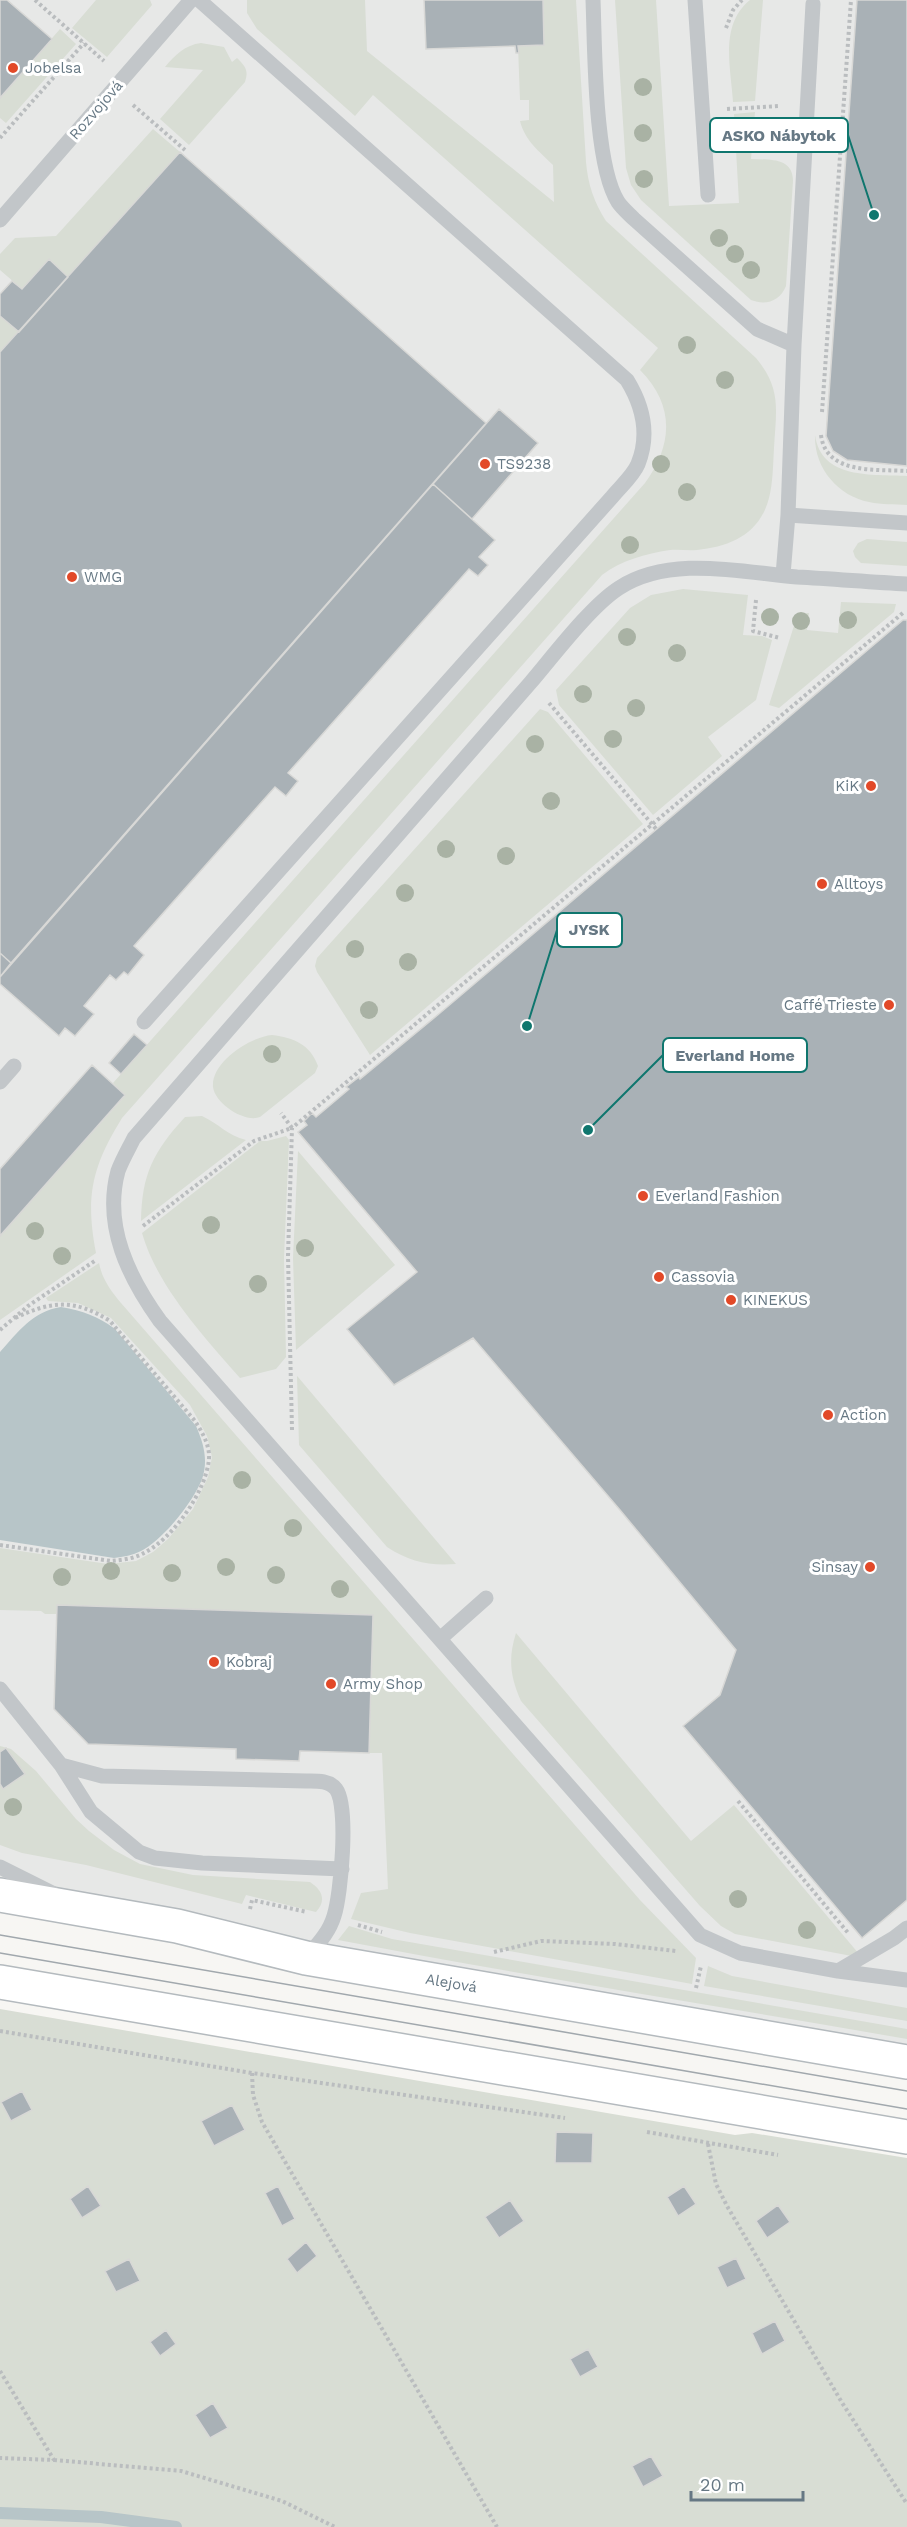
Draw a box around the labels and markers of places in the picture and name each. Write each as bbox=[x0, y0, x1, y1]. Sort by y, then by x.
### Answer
place label: Jobelsa bbox=[25, 59, 82, 77]
marker: Jobelsa bbox=[6, 61, 20, 75]
callout: ASKO Nábytok bbox=[710, 118, 848, 152]
place label: TS9238 bbox=[497, 455, 551, 473]
marker: TS9238 bbox=[478, 457, 492, 471]
place label: WMG bbox=[84, 568, 122, 586]
marker: WMG bbox=[65, 570, 79, 584]
place label: KiK bbox=[835, 777, 859, 795]
marker: KiK bbox=[864, 779, 878, 793]
place label: Alltoys bbox=[834, 875, 883, 893]
marker: Alltoys bbox=[815, 877, 829, 891]
callout: JYSK bbox=[557, 913, 622, 947]
place label: Caffé Trieste bbox=[784, 996, 877, 1014]
marker: Caffé Trieste bbox=[882, 998, 896, 1012]
callout: Everland Home bbox=[663, 1038, 807, 1072]
place label: Everland Fashion bbox=[655, 1187, 780, 1205]
marker: Everland Fashion bbox=[636, 1189, 650, 1203]
place label: Cassovia bbox=[671, 1268, 735, 1286]
marker: Cassovia bbox=[652, 1270, 666, 1284]
place label: KINEKUS bbox=[743, 1291, 808, 1309]
marker: KINEKUS bbox=[724, 1293, 738, 1307]
place label: Action bbox=[840, 1406, 887, 1424]
marker: Action bbox=[821, 1408, 835, 1422]
place label: Sinsay bbox=[811, 1558, 858, 1576]
marker: Sinsay bbox=[863, 1560, 877, 1574]
place label: Kobraj bbox=[226, 1653, 272, 1671]
marker: Kobraj bbox=[207, 1655, 221, 1669]
place label: Army Shop bbox=[343, 1675, 423, 1693]
marker: Army Shop bbox=[324, 1677, 338, 1691]

